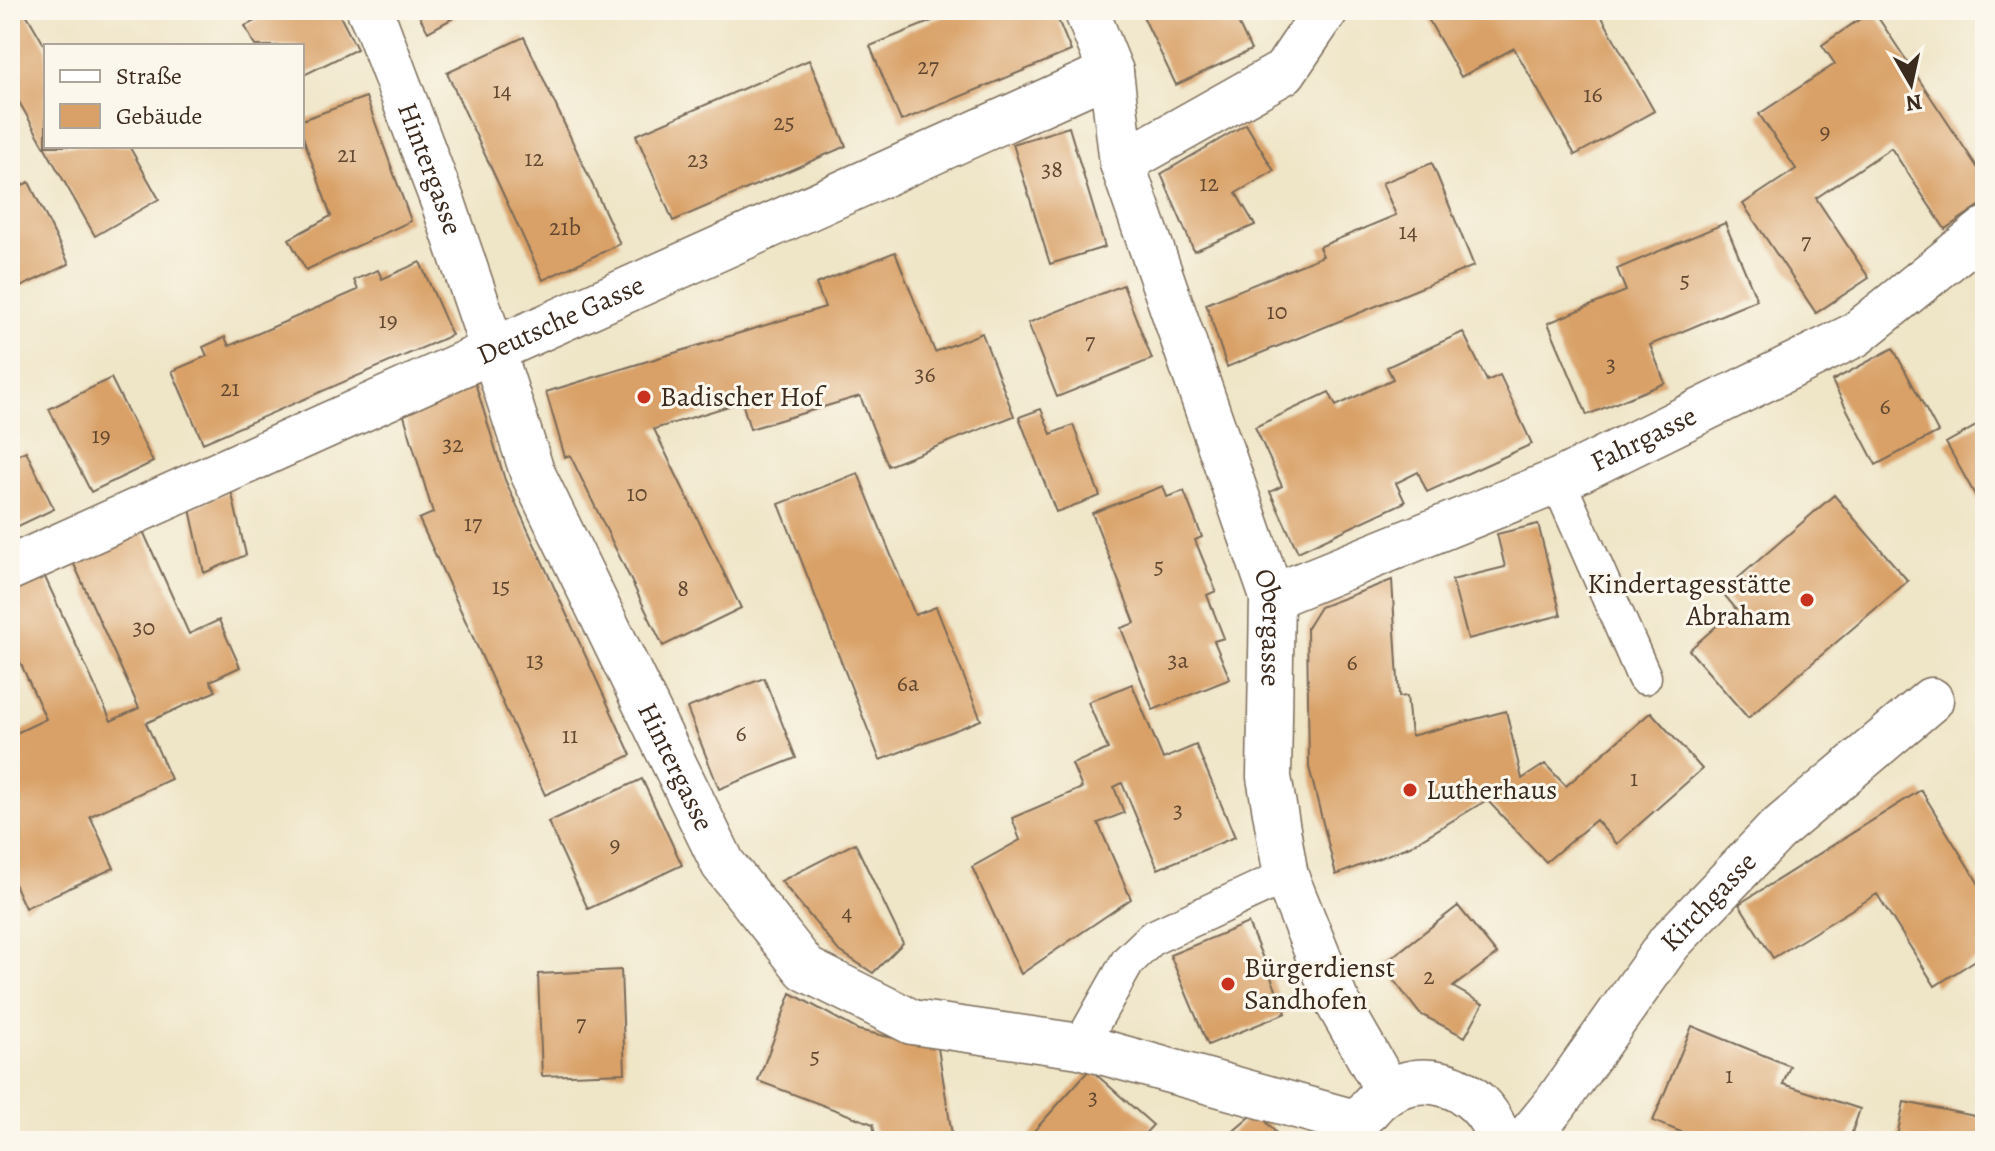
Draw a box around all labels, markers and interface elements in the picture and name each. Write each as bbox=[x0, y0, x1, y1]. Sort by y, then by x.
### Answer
legend bbox=[44, 44, 304, 148]
north arrow bbox=[1871, 44, 1951, 124]
house number: 27 bbox=[917, 50, 940, 82]
text: Straße bbox=[116, 60, 182, 92]
house number: 14 bbox=[492, 74, 512, 106]
house number: 16 bbox=[1583, 78, 1603, 110]
text: N bbox=[1904, 87, 1924, 119]
street label: Hintergasse bbox=[388, 97, 472, 240]
text: Gebäude bbox=[116, 100, 202, 132]
house number: 25 bbox=[773, 106, 795, 138]
house number: 9 bbox=[1820, 115, 1830, 147]
house number: 21 bbox=[337, 138, 357, 170]
house number: 12 bbox=[524, 142, 544, 174]
house number: 23 bbox=[687, 143, 709, 175]
house number: 38 bbox=[1041, 153, 1063, 185]
house number: 12 bbox=[1199, 167, 1219, 199]
house number: 21b bbox=[549, 211, 581, 243]
house number: 14 bbox=[1398, 215, 1418, 247]
house number: 7 bbox=[1801, 225, 1812, 257]
house number: 5 bbox=[1680, 264, 1690, 296]
street label: Deutsche Gasse bbox=[471, 266, 650, 374]
house number: 10 bbox=[1267, 295, 1288, 327]
house number: 19 bbox=[378, 304, 398, 336]
house number: 7 bbox=[1085, 325, 1096, 357]
house number: 3 bbox=[1606, 348, 1616, 380]
house number: 36 bbox=[914, 358, 936, 390]
house number: 21 bbox=[220, 372, 240, 404]
place label: Badischer Hof bbox=[660, 378, 827, 416]
marker: Badischer Hof bbox=[635, 388, 653, 406]
house number: 6 bbox=[1879, 390, 1891, 422]
street label: Fahrgasse bbox=[1584, 397, 1703, 481]
house number: 19 bbox=[91, 419, 111, 451]
house number: 32 bbox=[442, 428, 464, 460]
house number: 10 bbox=[627, 477, 648, 509]
house number: 17 bbox=[464, 507, 483, 539]
house number: 5 bbox=[1154, 550, 1164, 582]
street label: Obergasse bbox=[1245, 563, 1291, 687]
place label: Kindertagesstätte Abraham bbox=[1587, 565, 1791, 635]
house number: 15 bbox=[492, 570, 510, 602]
house number: 8 bbox=[677, 572, 689, 604]
marker: Kindertagesstätte Abraham bbox=[1798, 591, 1816, 609]
house number: 30 bbox=[133, 611, 155, 643]
house number: 13 bbox=[526, 644, 544, 676]
house number: 3a bbox=[1167, 644, 1189, 676]
house number: 6 bbox=[1346, 646, 1358, 678]
house number: 6a bbox=[897, 667, 920, 699]
street label: Hintergasse bbox=[628, 696, 723, 837]
house number: 6 bbox=[735, 717, 747, 749]
house number: 11 bbox=[562, 719, 578, 751]
house number: 1 bbox=[1630, 762, 1638, 794]
place label: Lutherhaus bbox=[1426, 771, 1557, 809]
marker: Lutherhaus bbox=[1401, 781, 1419, 799]
house number: 3 bbox=[1173, 794, 1183, 826]
house number: 9 bbox=[610, 828, 620, 860]
street label: Kirchgasse bbox=[1652, 844, 1765, 960]
house number: 4 bbox=[842, 896, 853, 928]
place label: Bürgerdienst Sandhofen bbox=[1244, 949, 1395, 1019]
house number: 2 bbox=[1423, 960, 1435, 992]
marker: Bürgerdienst Sandhofen bbox=[1219, 975, 1237, 993]
house number: 7 bbox=[576, 1007, 587, 1039]
house number: 5 bbox=[810, 1040, 820, 1072]
house number: 1 bbox=[1725, 1059, 1733, 1091]
house number: 3 bbox=[1088, 1081, 1098, 1113]

